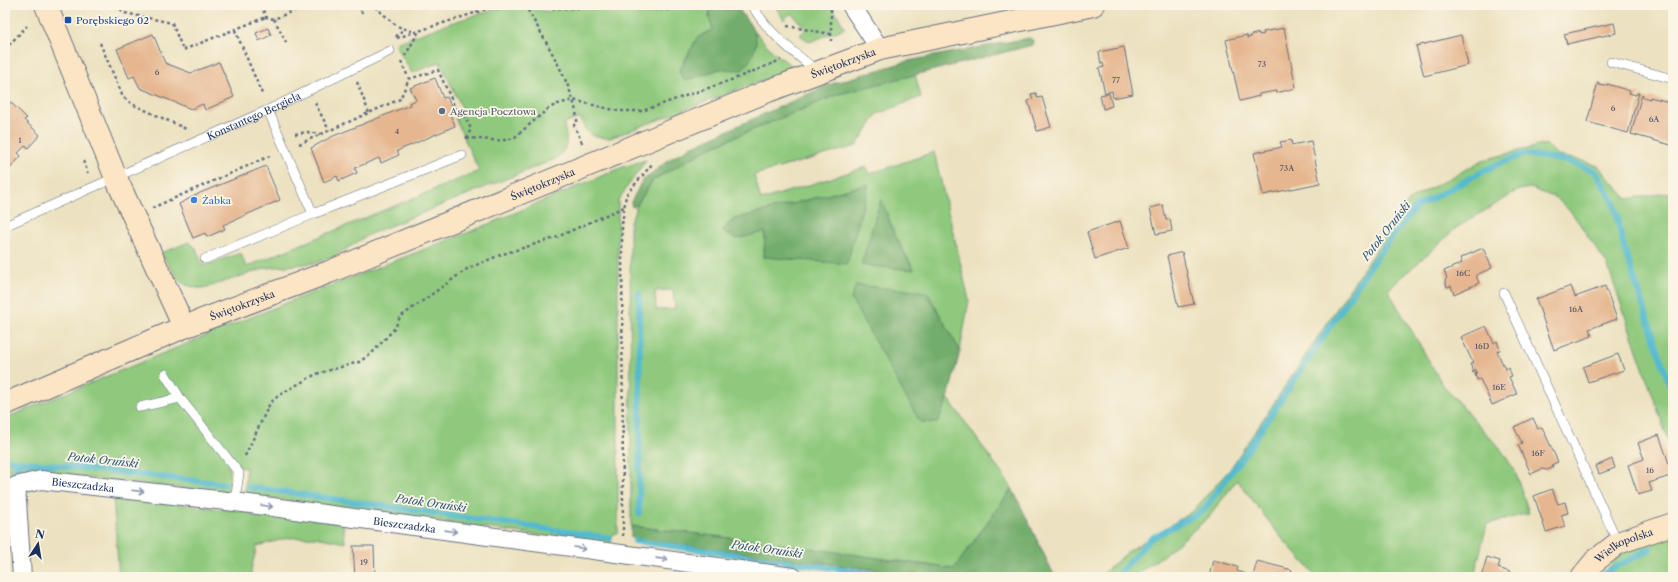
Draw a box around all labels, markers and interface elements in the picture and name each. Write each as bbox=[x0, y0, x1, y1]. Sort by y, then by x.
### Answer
place label: Porębskiego 02 bbox=[76, 14, 149, 27]
marker: Porębskiego 02 bbox=[63, 15, 73, 25]
street label: Świętokrzyska bbox=[809, 45, 878, 81]
house number: 73 bbox=[1258, 59, 1266, 69]
house number: 6 bbox=[155, 67, 160, 77]
house number: 77 bbox=[1112, 75, 1120, 85]
street label: Konstantego Bergiela bbox=[205, 88, 303, 143]
house number: 6 bbox=[1611, 103, 1616, 113]
place label: Agencja Pocztowa bbox=[449, 105, 537, 118]
marker: Agencja Pocztowa bbox=[437, 106, 447, 116]
house number: 6A bbox=[1649, 114, 1660, 124]
house number: 4 bbox=[395, 126, 400, 136]
house number: 1 bbox=[18, 135, 22, 145]
house number: 73A bbox=[1280, 163, 1295, 173]
street label: Świętokrzyska bbox=[509, 165, 577, 203]
place label: Żabka bbox=[202, 194, 232, 207]
marker: Żabka bbox=[189, 195, 199, 205]
water label: Potok Oruński bbox=[1358, 198, 1414, 264]
house number: 16C bbox=[1456, 268, 1470, 278]
street label: Świętokrzyska bbox=[208, 287, 277, 323]
house number: 16A bbox=[1569, 304, 1584, 314]
house number: 16D bbox=[1475, 341, 1490, 351]
house number: 16E bbox=[1492, 382, 1506, 392]
house number: 16F bbox=[1531, 448, 1545, 458]
water label: Potok Oruński bbox=[66, 449, 140, 471]
house number: 16 bbox=[1646, 465, 1654, 475]
street label: Bieszczadzka bbox=[51, 475, 116, 495]
one-way arrow bbox=[131, 487, 144, 495]
water label: Potok Oruński bbox=[394, 491, 468, 515]
one-way arrow bbox=[260, 502, 273, 510]
street label: Bieszczadzka bbox=[372, 514, 437, 536]
north arrow bbox=[18, 524, 58, 564]
street label: Wielkopolska bbox=[1591, 525, 1655, 566]
text: N bbox=[34, 526, 47, 542]
one-way arrow bbox=[444, 527, 457, 535]
water label: Potok Oruński bbox=[730, 537, 804, 561]
one-way arrow bbox=[573, 544, 586, 552]
one-way arrow bbox=[655, 555, 668, 563]
house number: 19 bbox=[360, 557, 368, 567]

